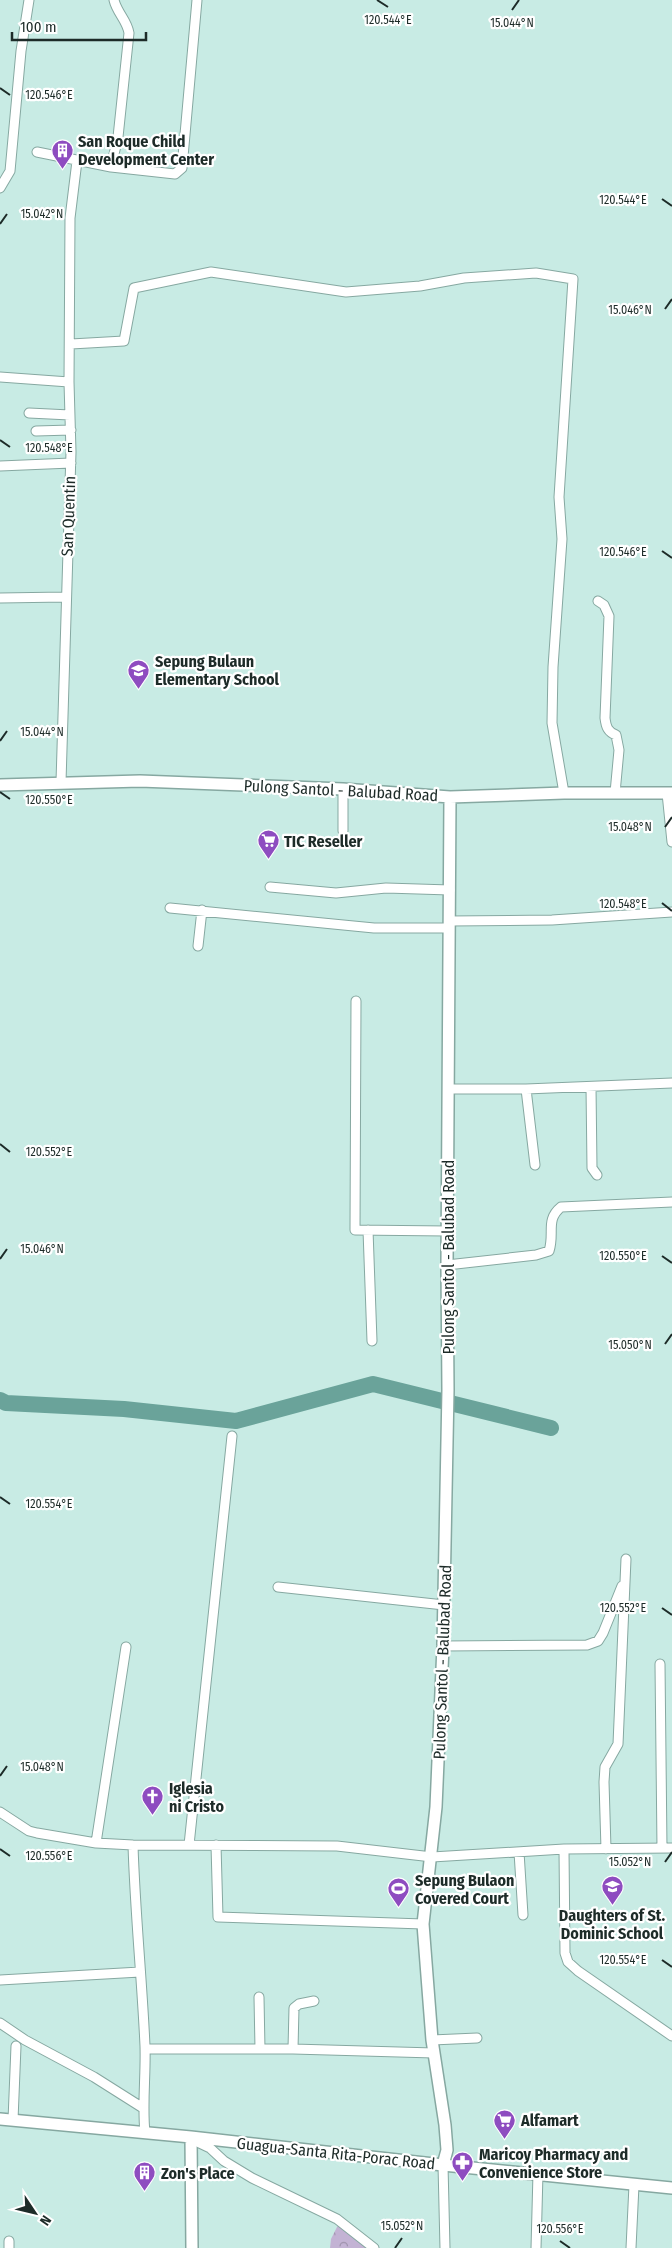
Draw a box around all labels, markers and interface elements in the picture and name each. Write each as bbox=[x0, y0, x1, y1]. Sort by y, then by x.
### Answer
scale bar bbox=[12, 10, 146, 42]
text: 120.544°E bbox=[364, 13, 412, 27]
text: 15.044°N bbox=[490, 16, 534, 30]
text: 100 m bbox=[20, 18, 57, 36]
text: 120.546°E bbox=[25, 88, 73, 102]
place label: San Roque Child Development Center bbox=[78, 132, 214, 169]
building icon: San Roque Child Development Center bbox=[50, 138, 74, 169]
text: 120.544°E bbox=[599, 193, 647, 207]
text: 15.042°N bbox=[21, 207, 63, 221]
text: 15.046°N bbox=[608, 303, 652, 317]
text: 120.548°E bbox=[25, 441, 73, 455]
street label: San Quentin bbox=[58, 475, 79, 557]
text: 120.546°E bbox=[599, 545, 647, 559]
place label: Sepung Bulaun Elementary School bbox=[155, 652, 280, 689]
school or university icon: Sepung Bulaun Elementary School bbox=[127, 658, 151, 689]
text: 15.044°N bbox=[20, 725, 64, 739]
street label: Pulong Santol - Balubad Road bbox=[243, 776, 439, 805]
text: 120.550°E bbox=[25, 793, 73, 807]
text: 15.048°N bbox=[608, 820, 652, 834]
supermarket icon: TIC Reseller bbox=[256, 829, 280, 860]
place label: TIC Reseller bbox=[284, 832, 363, 851]
text: 120.548°E bbox=[599, 897, 647, 911]
text: 120.552°E bbox=[26, 1145, 73, 1159]
street label: Pulong Santol - Balubad Road bbox=[439, 1160, 458, 1354]
text: 15.046°N bbox=[20, 1242, 64, 1256]
text: 120.550°E bbox=[599, 1249, 647, 1263]
text: 15.050°N bbox=[608, 1338, 652, 1352]
text: 120.554°E bbox=[26, 1497, 73, 1511]
street label: Pulong Santol - Balubad Road bbox=[430, 1564, 455, 1760]
text: 120.552°E bbox=[600, 1601, 647, 1615]
text: 15.048°N bbox=[20, 1760, 64, 1774]
place label: Iglesia ni Cristo bbox=[169, 1779, 224, 1816]
church icon: Iglesia ni Cristo bbox=[141, 1785, 165, 1816]
text: 120.556°E bbox=[26, 1849, 73, 1863]
text: 15.052°N bbox=[609, 1855, 651, 1869]
place label: Sepung Bulaon Covered Court bbox=[415, 1871, 515, 1908]
school or university icon: Daughters of St. Dominic School bbox=[600, 1874, 624, 1905]
sports icon: Sepung Bulaon Covered Court bbox=[387, 1877, 411, 1908]
place label: Daughters of St. Dominic School bbox=[559, 1906, 665, 1943]
text: 120.554°E bbox=[600, 1953, 647, 1967]
supermarket icon: Alfamart bbox=[493, 2108, 517, 2139]
place label: Alfamart bbox=[520, 2111, 579, 2130]
street label: Guagua-Santa Rita-Porac Road bbox=[236, 2134, 436, 2173]
place label: Maricoy Pharmacy and Convenience Store bbox=[479, 2145, 628, 2182]
pharmacy icon: Maricoy Pharmacy and Convenience Store bbox=[451, 2151, 475, 2182]
building icon: Zon's Place bbox=[133, 2161, 157, 2192]
place label: Zon's Place bbox=[161, 2164, 235, 2183]
north arrow bbox=[10, 2188, 60, 2238]
text: N bbox=[36, 2212, 55, 2228]
text: 15.052°N bbox=[381, 2219, 423, 2233]
text: 120.556°E bbox=[537, 2222, 584, 2236]

